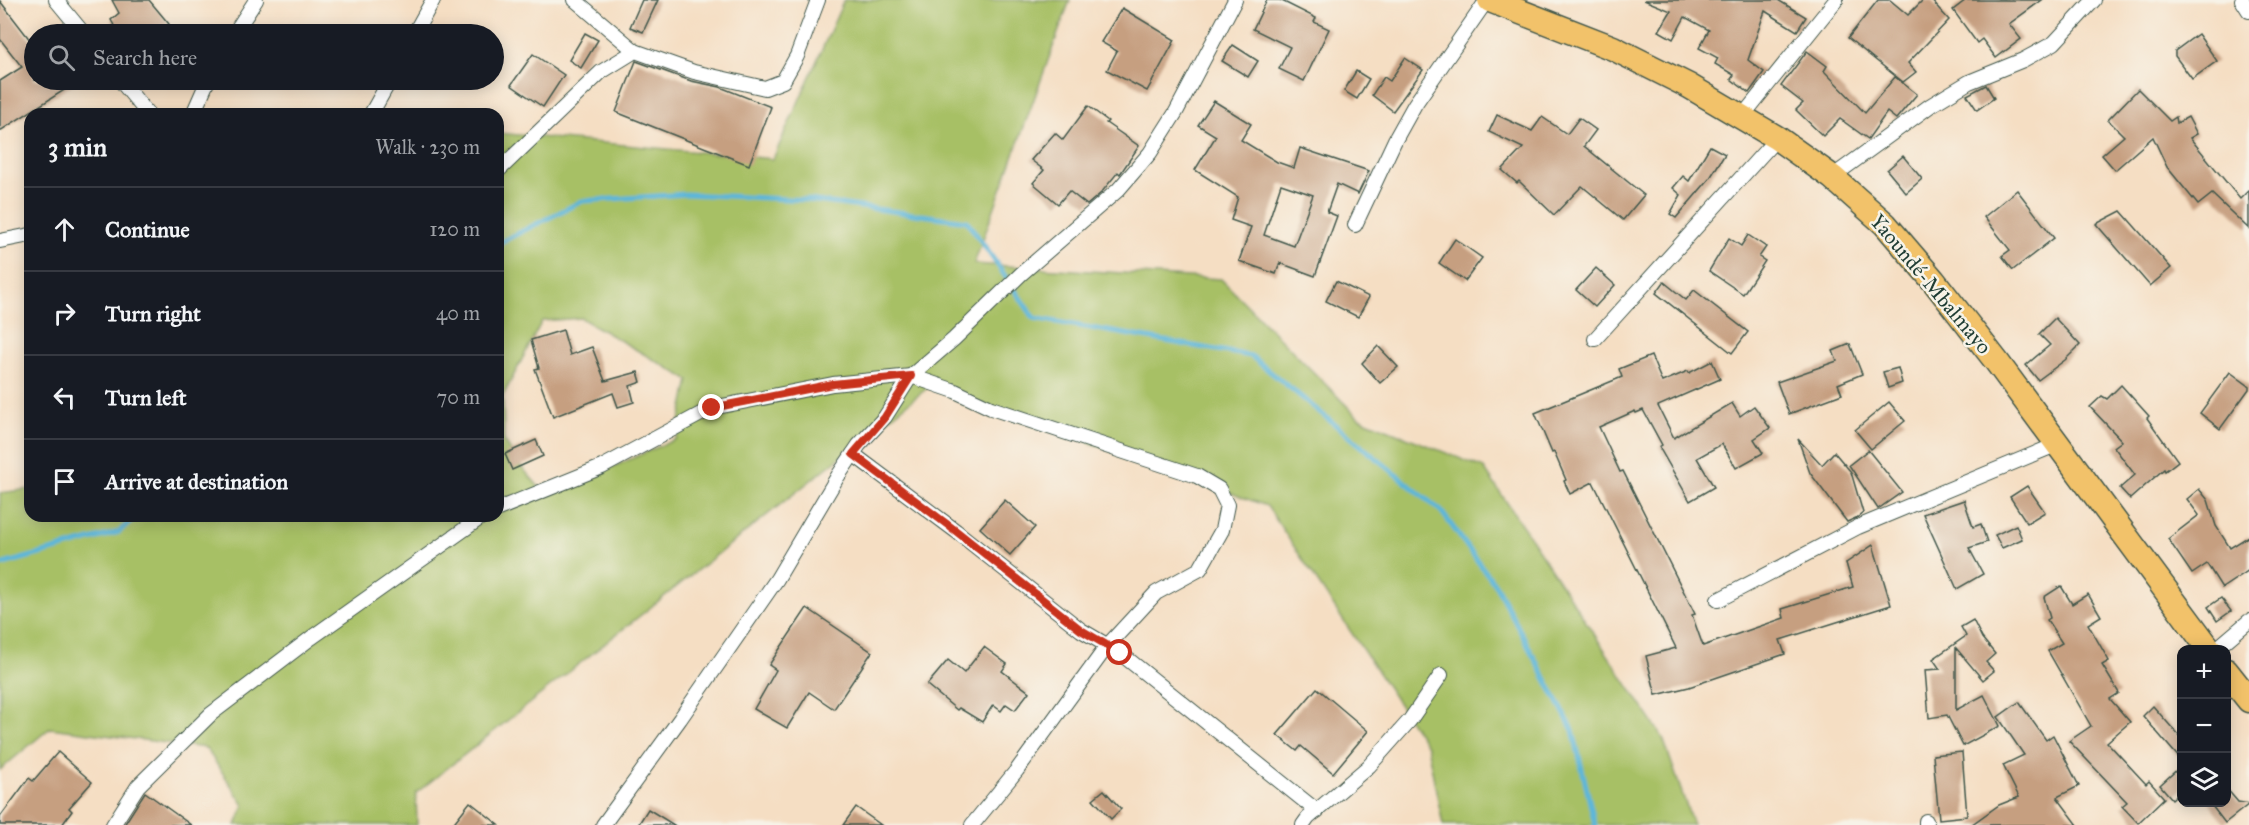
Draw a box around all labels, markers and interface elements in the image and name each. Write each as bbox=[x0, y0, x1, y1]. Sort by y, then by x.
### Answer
search box bbox=[24, 24, 504, 90]
icon: search bbox=[45, 41, 78, 74]
text: Search here bbox=[93, 44, 197, 71]
text: 3 min bbox=[48, 131, 107, 163]
text: Walk · 230 m bbox=[375, 135, 480, 159]
street label: Yaoundé-Mbalmayo bbox=[1865, 209, 1997, 360]
icon: ahead bbox=[48, 213, 81, 246]
text: Continue bbox=[105, 216, 190, 243]
text: 120 m bbox=[429, 217, 480, 241]
icon: right bbox=[48, 297, 81, 330]
text: Turn right bbox=[105, 300, 201, 327]
text: 40 m bbox=[436, 301, 480, 325]
icon: left bbox=[48, 381, 81, 414]
text: Turn left bbox=[105, 384, 187, 411]
text: 70 m bbox=[437, 385, 480, 409]
route end bbox=[698, 394, 724, 420]
icon: arrive bbox=[48, 465, 81, 498]
text: Arrive at destination bbox=[105, 468, 288, 495]
route start bbox=[1106, 639, 1132, 665]
map controls bbox=[2177, 645, 2231, 807]
button: + bbox=[2177, 645, 2231, 699]
button: − bbox=[2177, 699, 2231, 753]
button: layers bbox=[2177, 753, 2231, 807]

